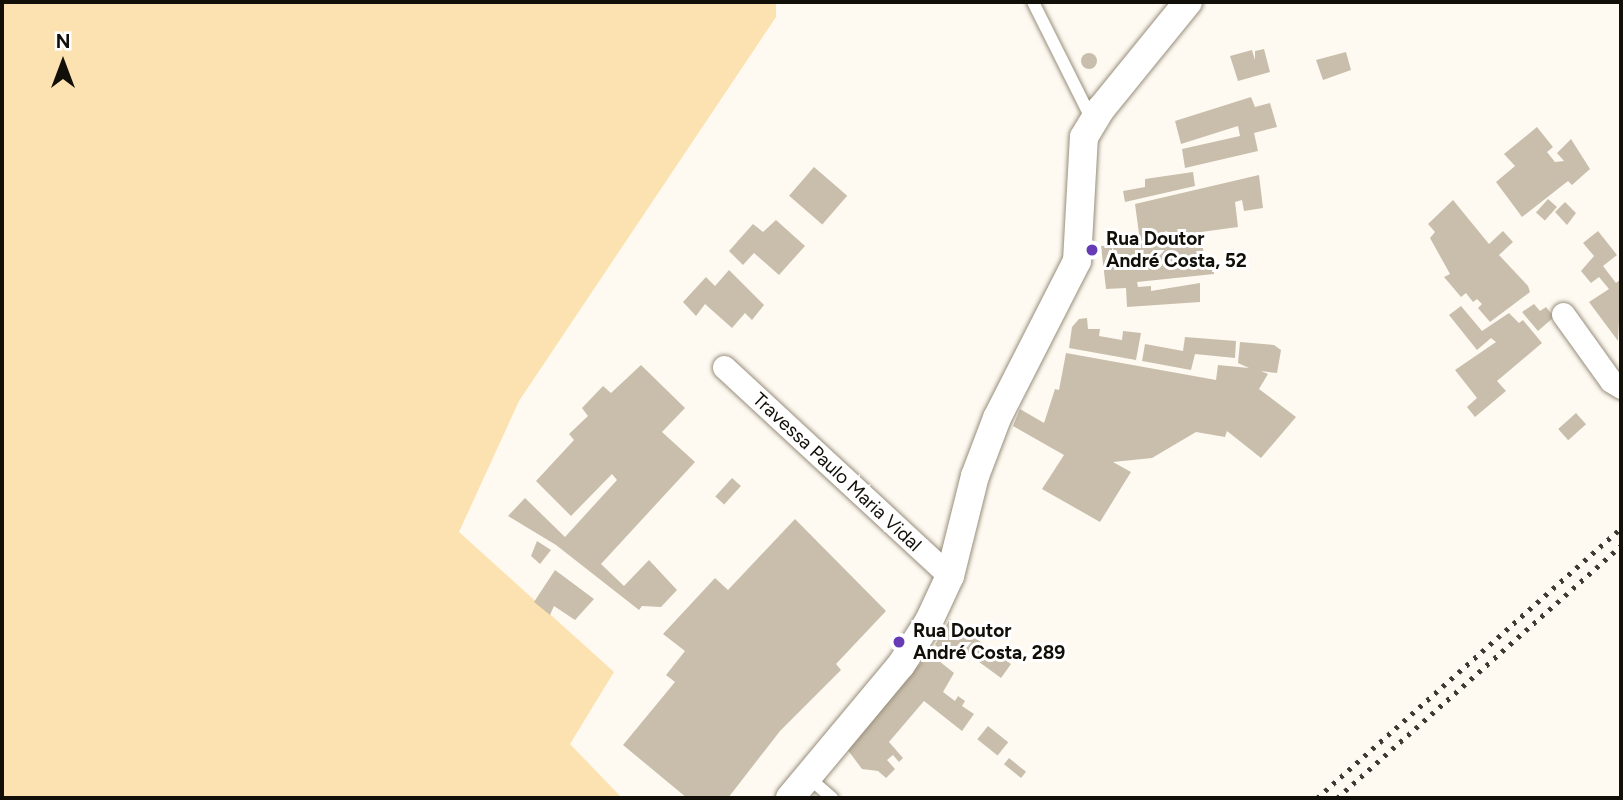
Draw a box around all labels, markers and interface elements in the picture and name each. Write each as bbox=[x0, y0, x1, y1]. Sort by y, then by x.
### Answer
north arrow bbox=[28, 28, 98, 98]
text: N bbox=[56, 30, 70, 53]
place label: Rua Doutor André Costa, 52 bbox=[1106, 228, 1247, 272]
marker: Rua Doutor André Costa, 52 bbox=[1084, 242, 1100, 258]
street label: Travessa Paulo Maria Vidal bbox=[748, 388, 926, 556]
place label: Rua Doutor André Costa, 289 bbox=[913, 620, 1065, 664]
marker: Rua Doutor André Costa, 289 bbox=[891, 634, 907, 650]

